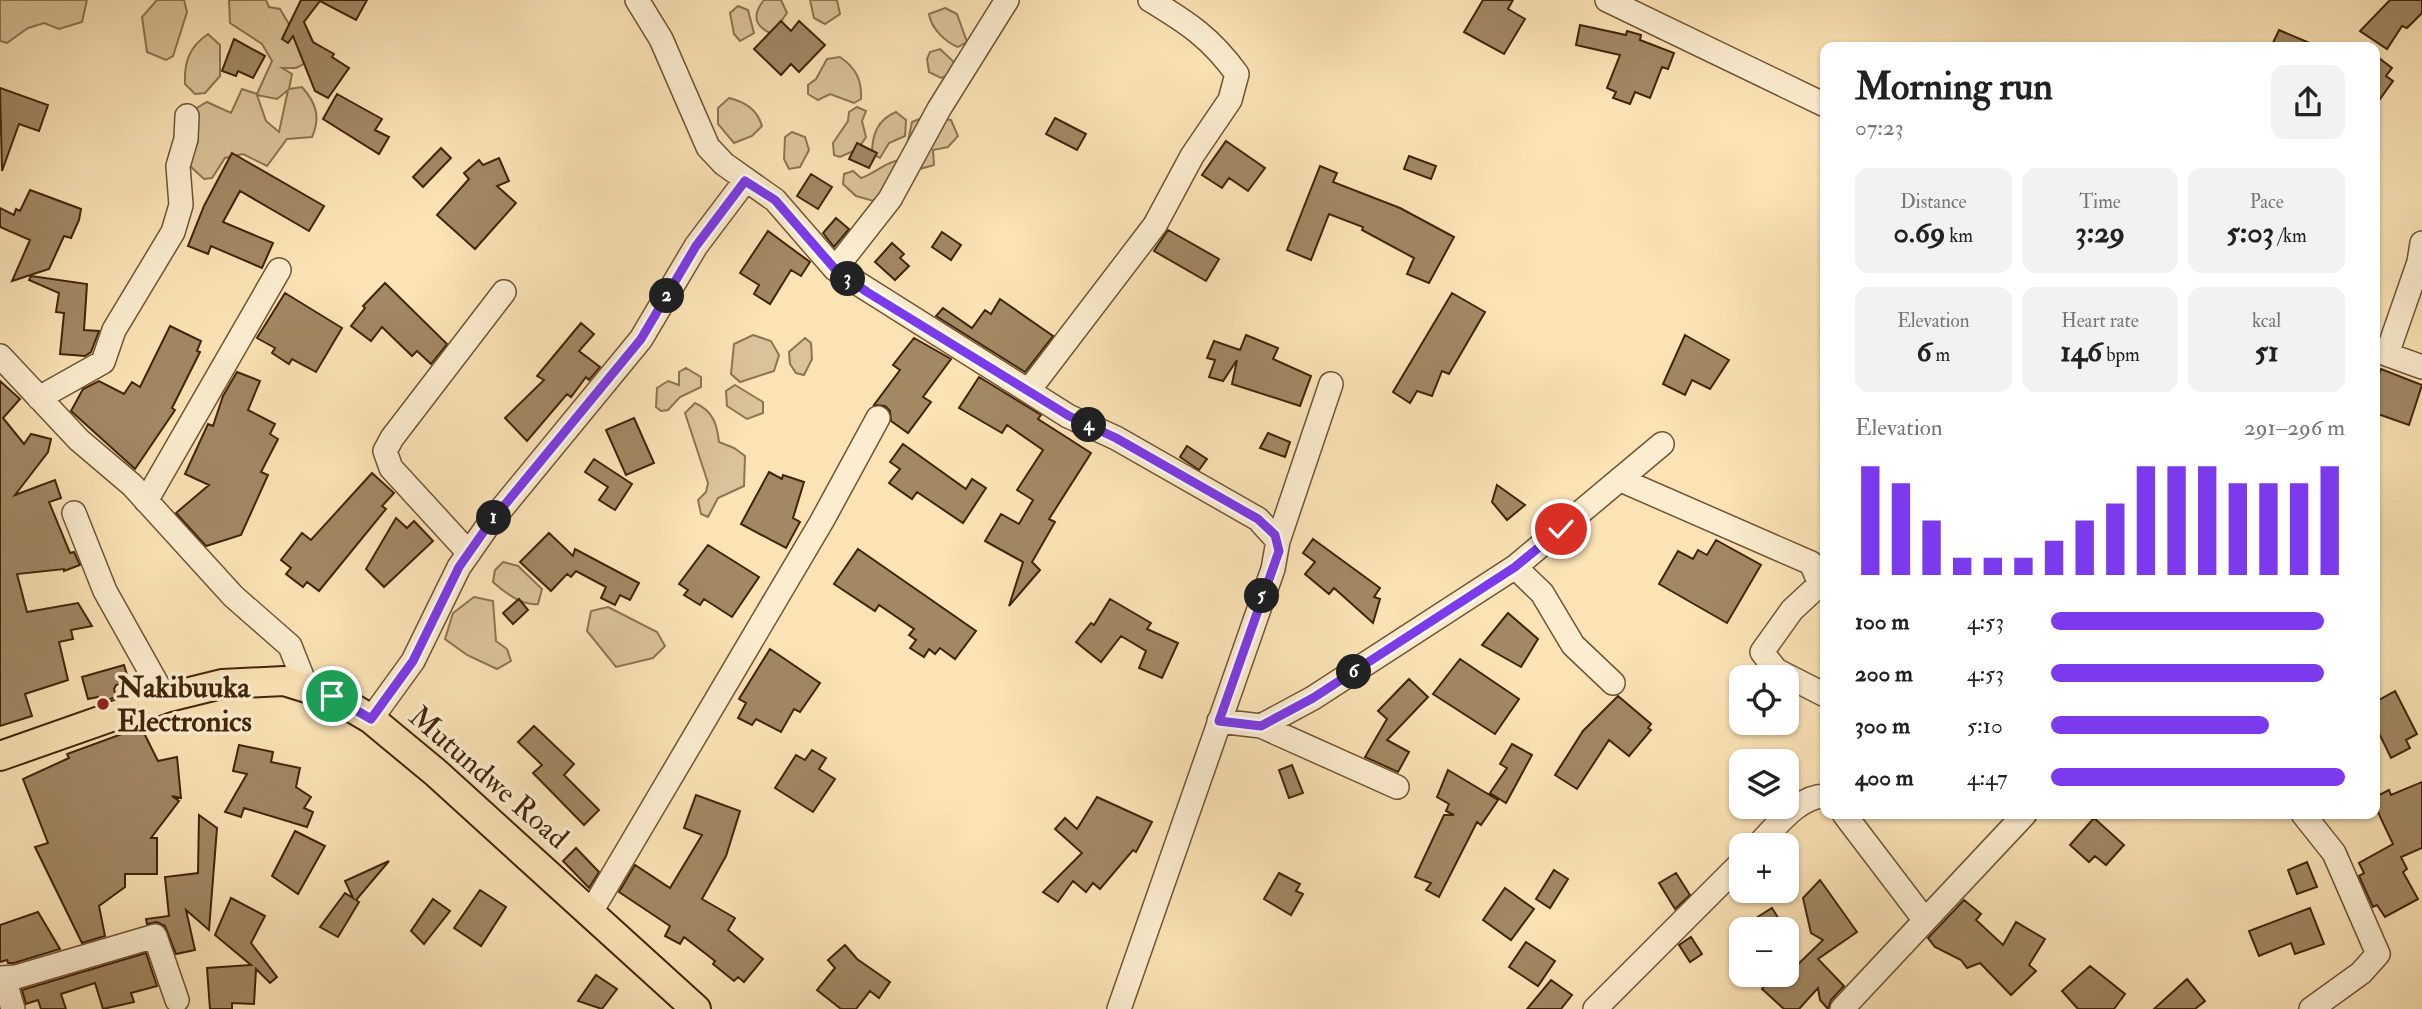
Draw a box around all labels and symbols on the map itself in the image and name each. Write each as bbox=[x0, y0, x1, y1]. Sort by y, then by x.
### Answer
pin: 3 bbox=[830, 262, 866, 296]
pin: 2 bbox=[650, 278, 684, 314]
pin: 4 bbox=[1072, 408, 1106, 442]
pin bbox=[1531, 499, 1591, 559]
pin: 1 bbox=[476, 500, 512, 536]
pin: 5 bbox=[1244, 578, 1280, 614]
pin: 6 bbox=[1336, 654, 1372, 690]
pin bbox=[302, 666, 362, 726]
place label: Nakibuuka Electronics bbox=[116, 669, 252, 740]
marker: Nakibuuka Electronics bbox=[95, 696, 111, 712]
street label: Mutundwe Road bbox=[401, 698, 576, 857]

